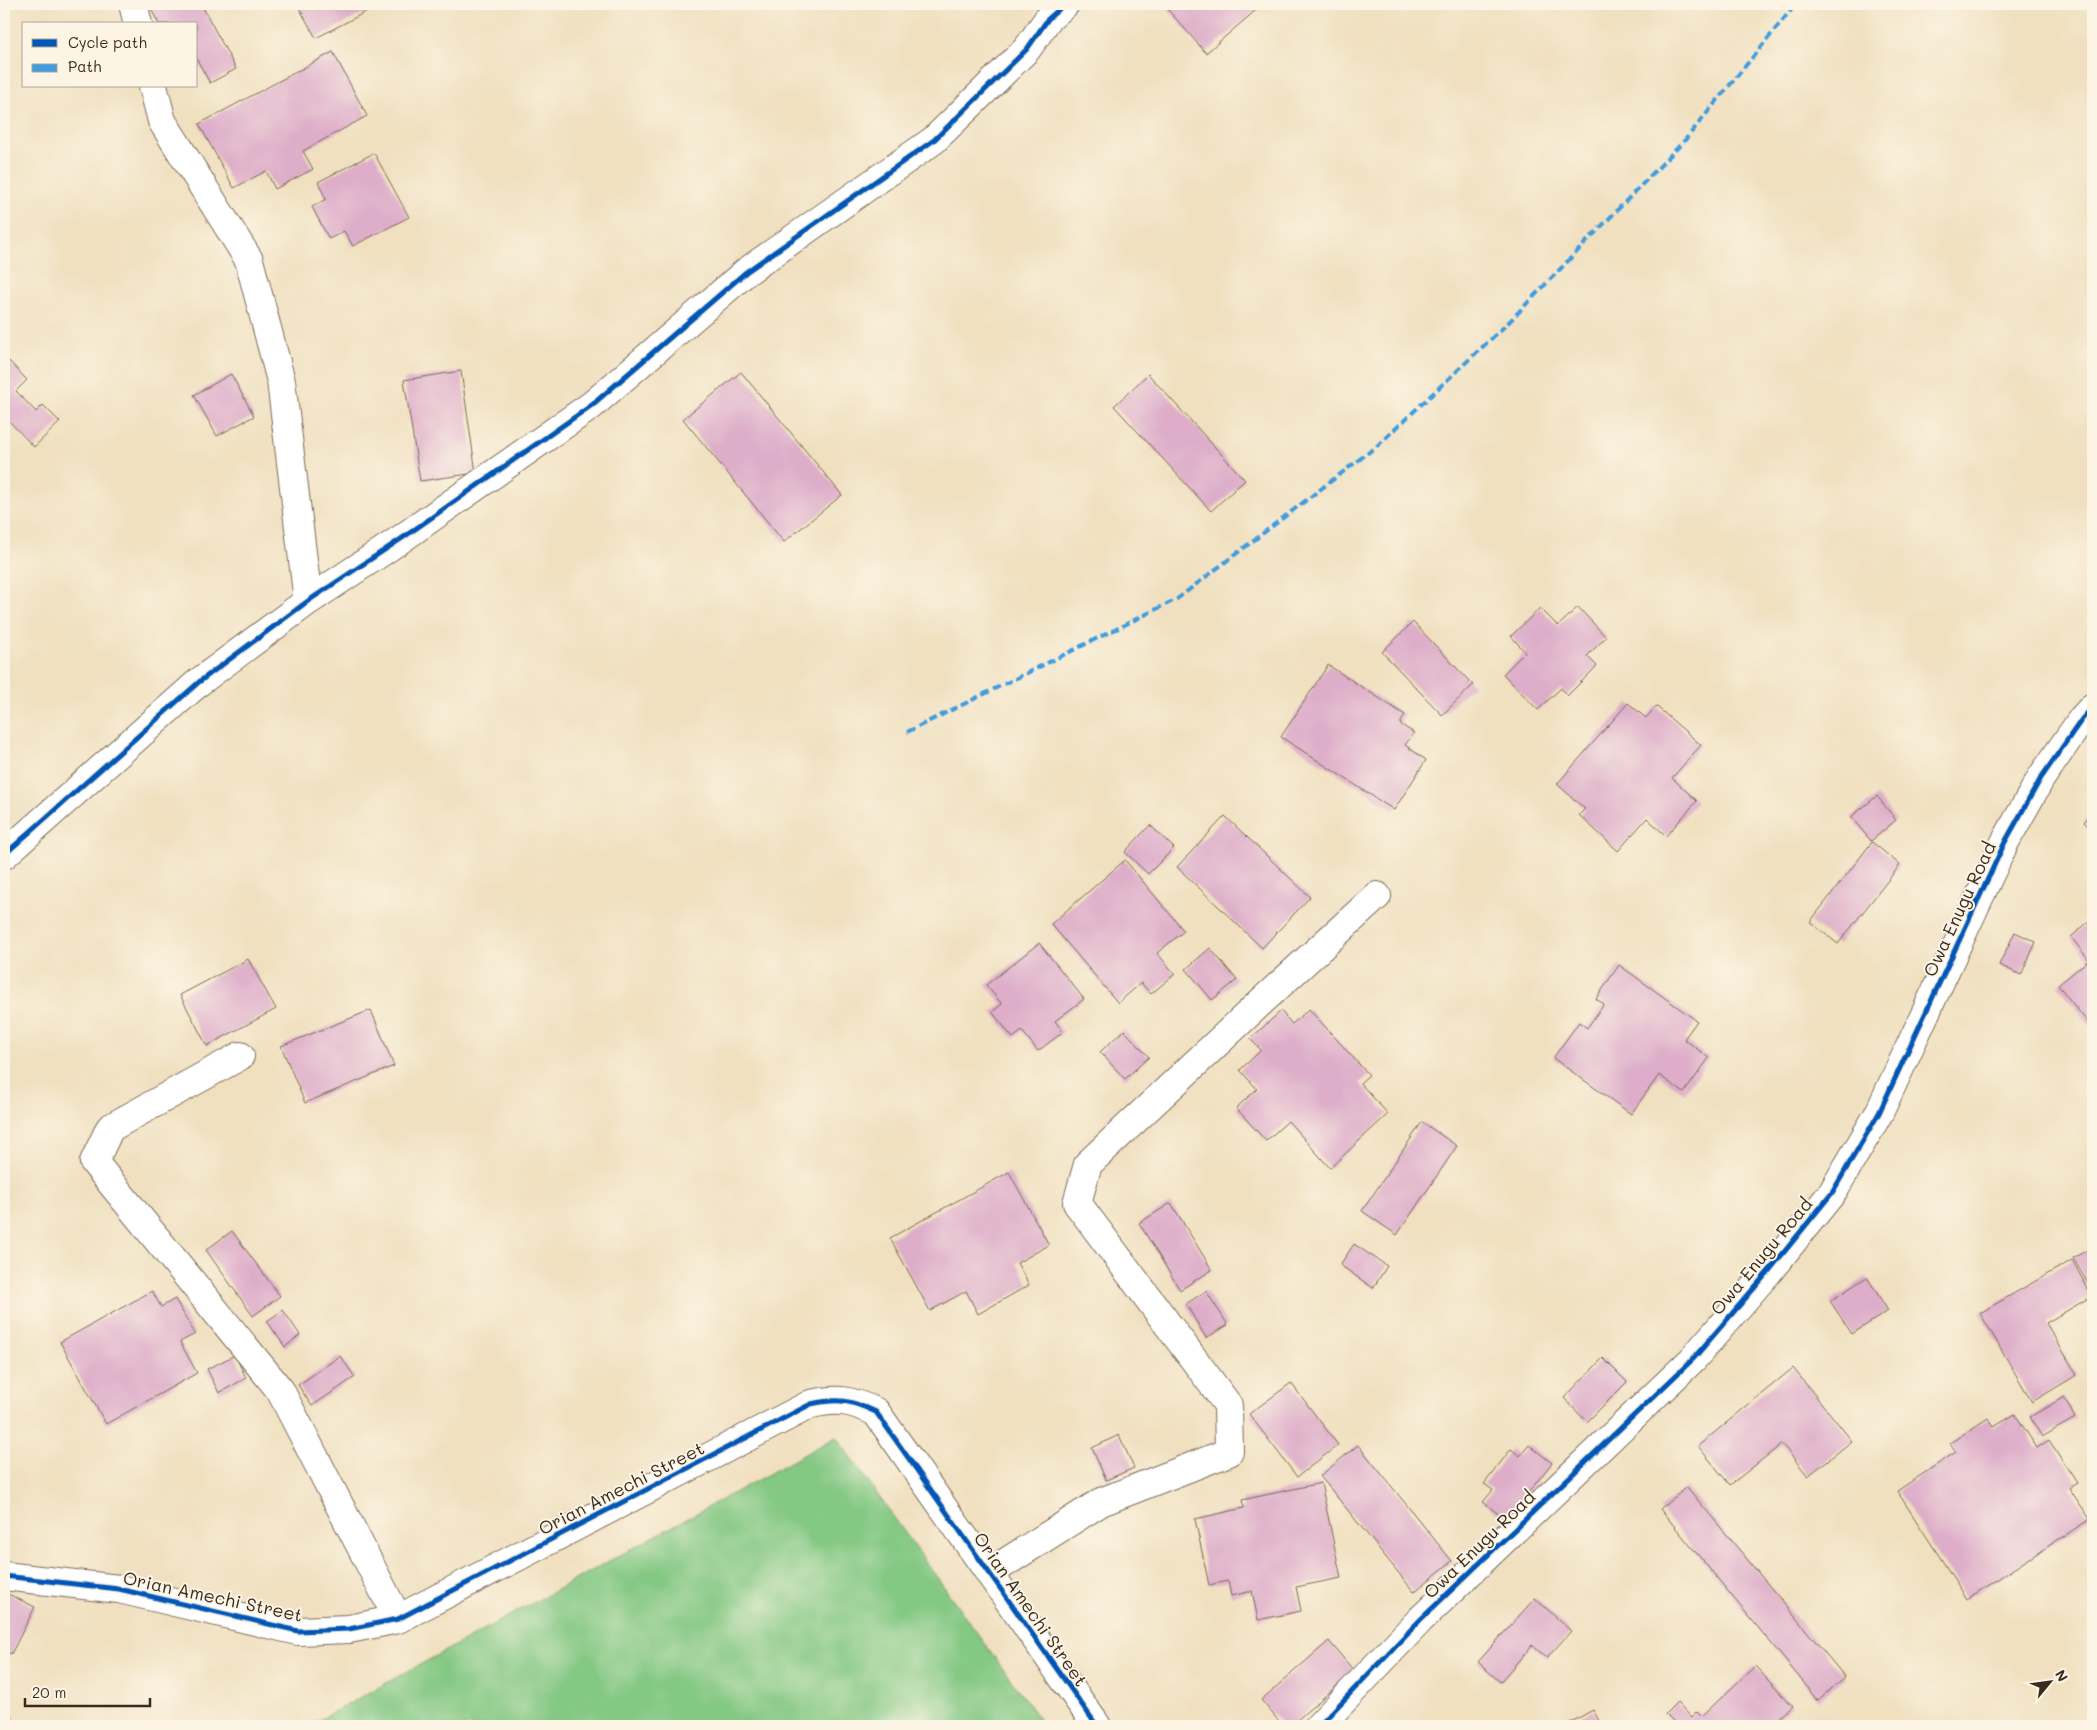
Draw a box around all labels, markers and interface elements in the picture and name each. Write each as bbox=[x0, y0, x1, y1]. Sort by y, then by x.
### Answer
legend bbox=[22, 22, 198, 88]
text: Cycle path bbox=[68, 32, 147, 52]
text: Path bbox=[68, 56, 102, 76]
street label: Owa Enugu Road bbox=[1917, 838, 2001, 980]
street label: Owa Enugu Road bbox=[1705, 1192, 1817, 1320]
street label: Orian Amechi Street bbox=[534, 1436, 708, 1540]
street label: Owa Enugu Road bbox=[1418, 1485, 1540, 1603]
street label: Orian Amechi Street bbox=[969, 1527, 1093, 1691]
street label: Orian Amechi Street bbox=[121, 1565, 305, 1627]
north arrow bbox=[2024, 1658, 2074, 1708]
text: N bbox=[2051, 1666, 2073, 1685]
scale bar bbox=[25, 1675, 150, 1707]
text: 20 m bbox=[32, 1682, 66, 1702]

